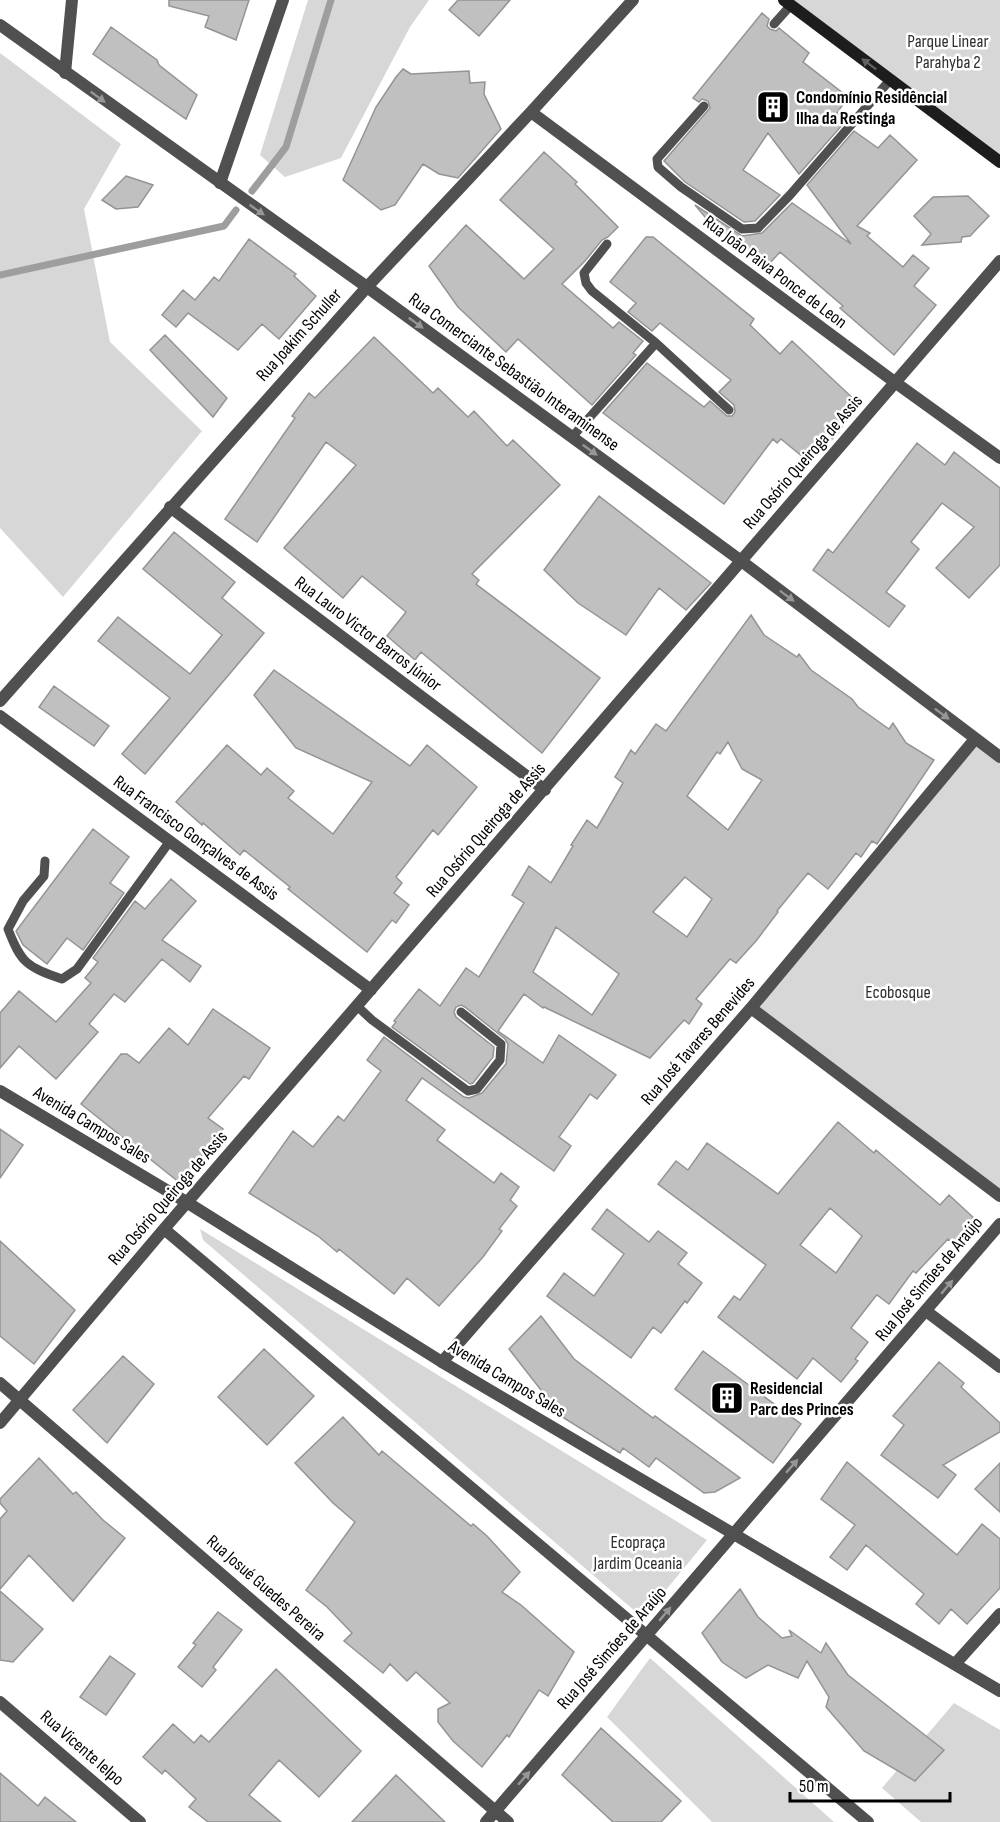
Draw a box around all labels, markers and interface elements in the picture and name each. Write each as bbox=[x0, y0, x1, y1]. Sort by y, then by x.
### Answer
park label: Parque Linear Parahyba 2 bbox=[907, 31, 989, 73]
one-way arrow bbox=[861, 57, 877, 70]
place label: Condomínio Residêncial Ilha da Restinga bbox=[796, 87, 947, 129]
building icon: Condomínio Residêncial Ilha da Restinga bbox=[755, 89, 791, 125]
one-way arrow bbox=[90, 91, 106, 103]
one-way arrow bbox=[249, 204, 265, 216]
street label: Rua João Paiva Ponce de Leon bbox=[699, 211, 851, 333]
street label: Rua Joakim Schuller bbox=[252, 284, 346, 386]
street label: Rua Comerciante Sebastião Interaminense bbox=[405, 289, 623, 455]
one-way arrow bbox=[407, 317, 423, 329]
street label: Rua Osório Queiroga de Assis bbox=[739, 391, 867, 533]
one-way arrow bbox=[583, 444, 598, 456]
street label: Rua Lauro Victor Barros Júnior bbox=[291, 572, 445, 696]
one-way arrow bbox=[779, 589, 795, 602]
one-way arrow bbox=[934, 708, 950, 720]
street label: Rua Osório Queiroga de Assis bbox=[422, 759, 550, 901]
street label: Rua Francisco Gonçalves de Assis bbox=[109, 771, 283, 905]
street label: Rua José Tavares Benevides bbox=[637, 973, 759, 1109]
park label: Ecobosque bbox=[865, 982, 931, 1003]
street label: Avenida Campos Sales bbox=[29, 1081, 154, 1168]
street label: Rua Osório Queiroga de Assis bbox=[104, 1127, 232, 1269]
street label: Rua José Simões de Araújo bbox=[871, 1213, 987, 1345]
one-way arrow bbox=[940, 1280, 953, 1295]
street label: Avenida Campos Sales bbox=[444, 1335, 569, 1422]
place label: Residencial Parc des Princes bbox=[750, 1378, 854, 1420]
building icon: Residencial Parc des Princes bbox=[709, 1380, 745, 1416]
one-way arrow bbox=[785, 1459, 798, 1474]
street label: Rua Josué Guedes Pereira bbox=[202, 1531, 330, 1645]
park label: Ecopraça Jardim Oceania bbox=[593, 1532, 683, 1574]
street label: Rua José Simões de Araújo bbox=[553, 1582, 671, 1714]
one-way arrow bbox=[658, 1607, 671, 1622]
street label: Rua Vicente Ielpo bbox=[36, 1706, 128, 1790]
scale bar bbox=[790, 1765, 950, 1803]
one-way arrow bbox=[517, 1771, 530, 1786]
text: 50 m bbox=[799, 1776, 829, 1797]

